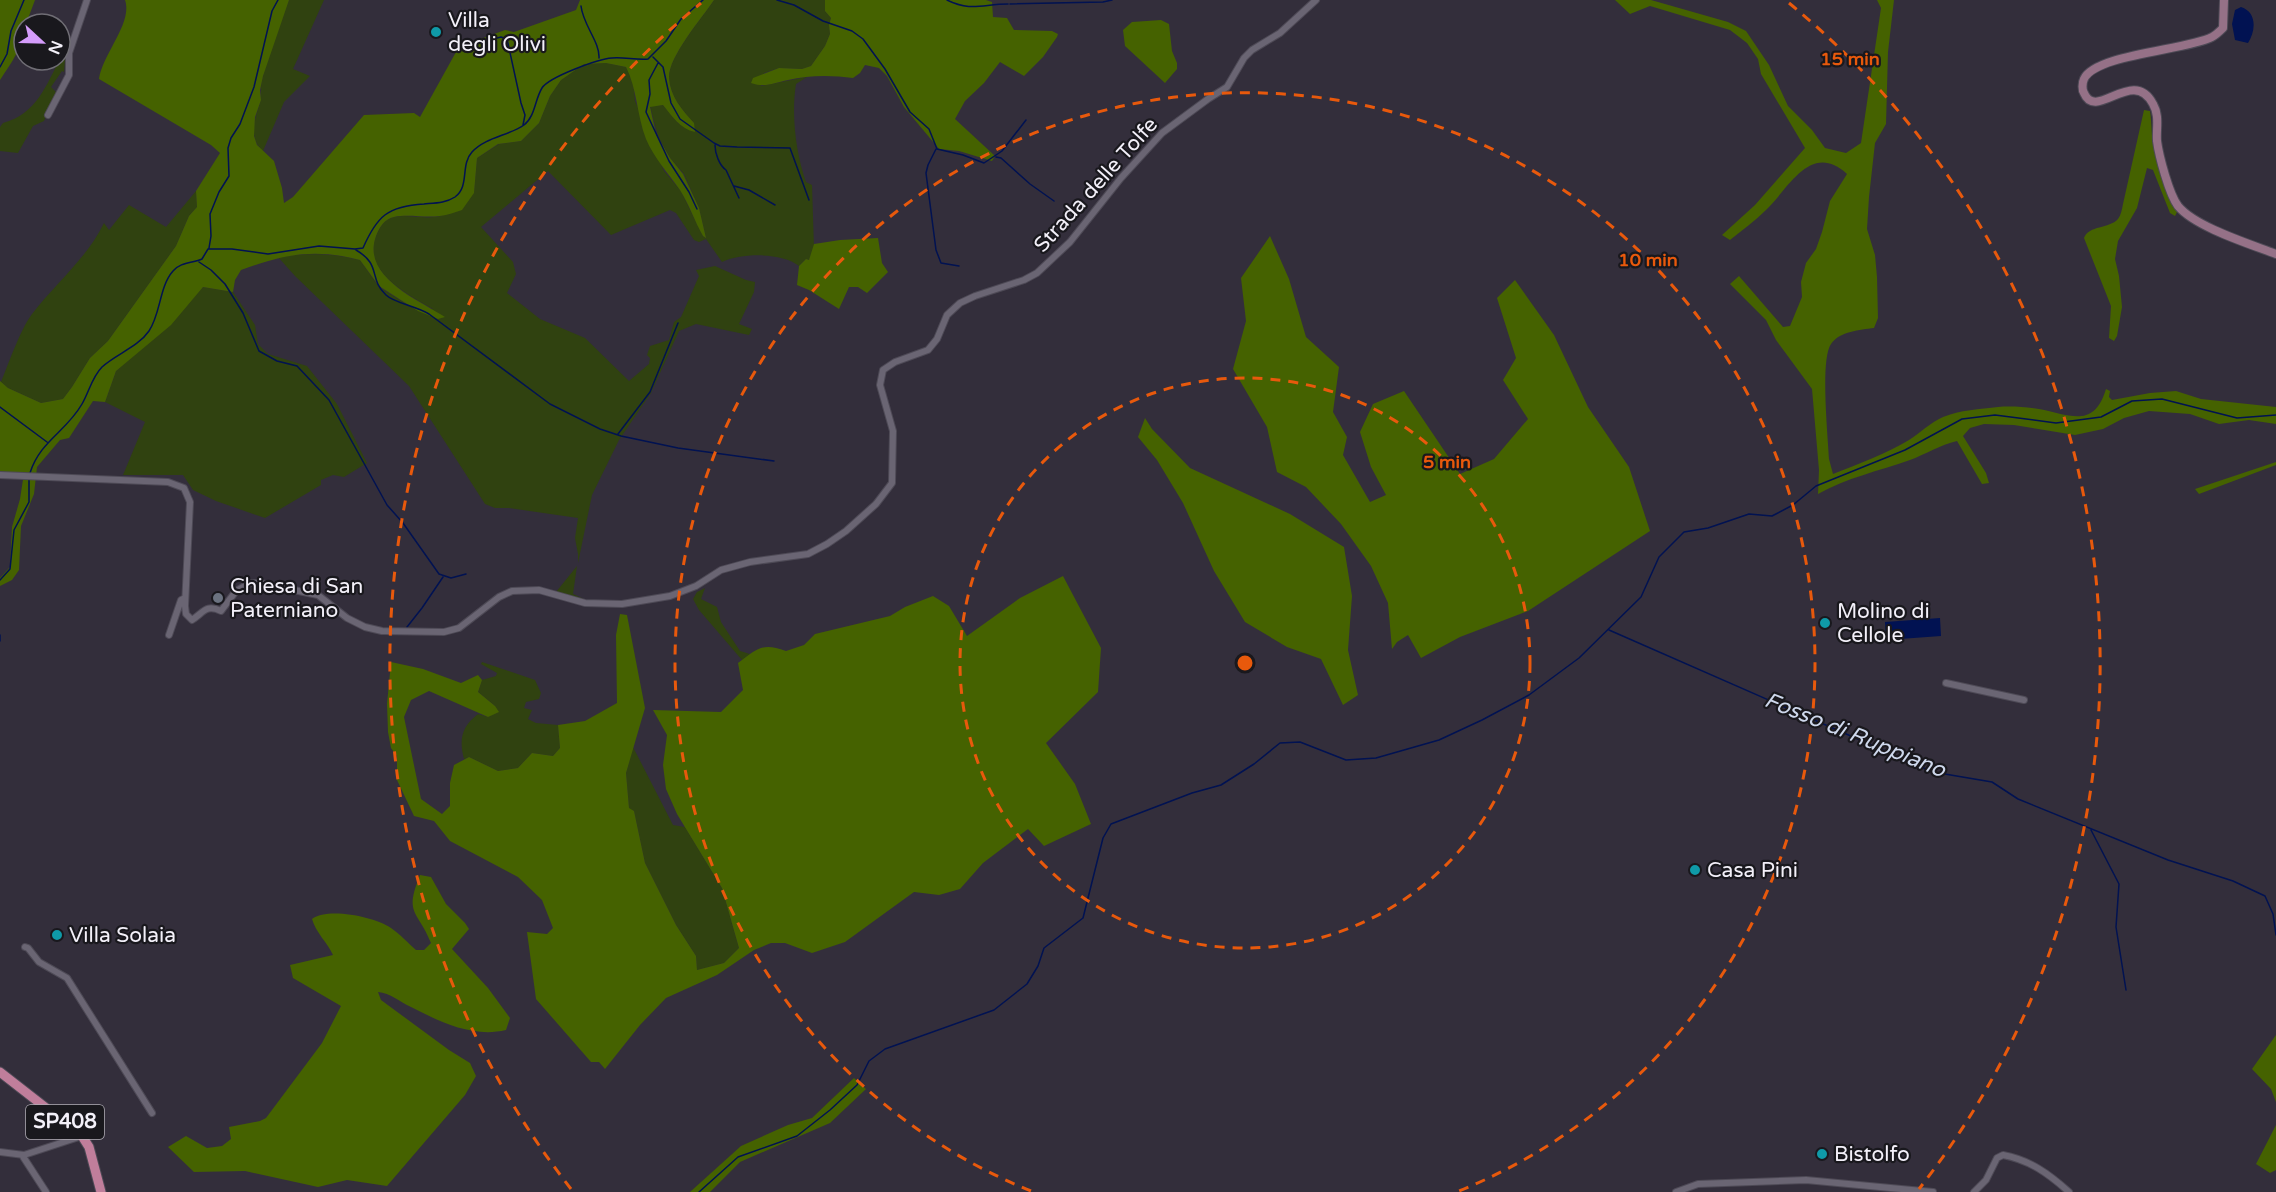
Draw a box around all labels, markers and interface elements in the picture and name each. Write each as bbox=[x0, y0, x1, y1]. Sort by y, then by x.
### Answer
place label: Villa degli Olivi bbox=[448, 8, 546, 57]
north arrow bbox=[12, 12, 72, 72]
marker: Villa degli Olivi bbox=[429, 25, 443, 39]
text: N bbox=[43, 38, 67, 57]
text: 15 min bbox=[1820, 48, 1880, 70]
street label: Strada delle Tolfe bbox=[1029, 112, 1163, 257]
text: 10 min bbox=[1618, 249, 1678, 271]
text: 5 min bbox=[1423, 451, 1471, 473]
place label: Chiesa di San Paterniano bbox=[230, 574, 363, 623]
marker: Chiesa di San Paterniano bbox=[211, 591, 225, 605]
place label: Molino di Cellole bbox=[1837, 599, 1930, 648]
marker: Molino di Cellole bbox=[1818, 616, 1832, 630]
centre of rings bbox=[1235, 653, 1255, 673]
water label: Fosso di Ruppiano bbox=[1761, 687, 1951, 784]
place label: Casa Pini bbox=[1707, 858, 1798, 883]
marker: Casa Pini bbox=[1688, 863, 1702, 877]
place label: Villa Solaia bbox=[69, 923, 176, 948]
marker: Villa Solaia bbox=[50, 928, 64, 942]
road number: SP408 bbox=[26, 1105, 104, 1139]
place label: Bistolfo bbox=[1834, 1142, 1910, 1167]
marker: Bistolfo bbox=[1815, 1147, 1829, 1161]

